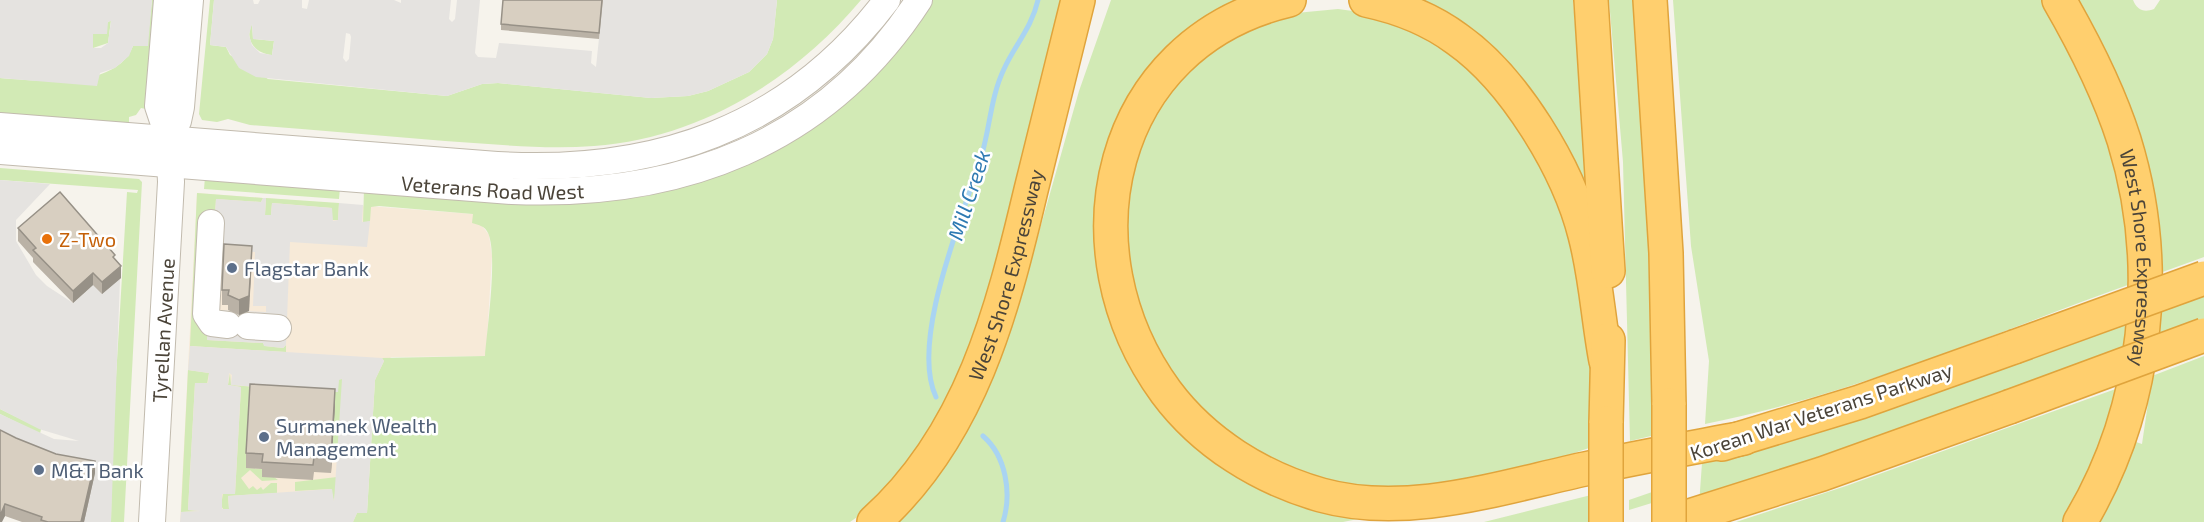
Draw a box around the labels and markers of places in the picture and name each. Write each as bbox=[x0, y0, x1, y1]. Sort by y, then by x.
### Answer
place label: Z-Two bbox=[59, 227, 116, 251]
marker: Z-Two bbox=[40, 232, 54, 246]
place label: Flagstar Bank bbox=[244, 256, 369, 280]
marker: Flagstar Bank bbox=[225, 261, 239, 275]
place label: Surmanek Wealth Management bbox=[276, 413, 437, 460]
marker: Surmanek Wealth Management bbox=[257, 430, 271, 444]
place label: M&T Bank bbox=[51, 458, 144, 482]
marker: M&T Bank bbox=[32, 463, 46, 477]

